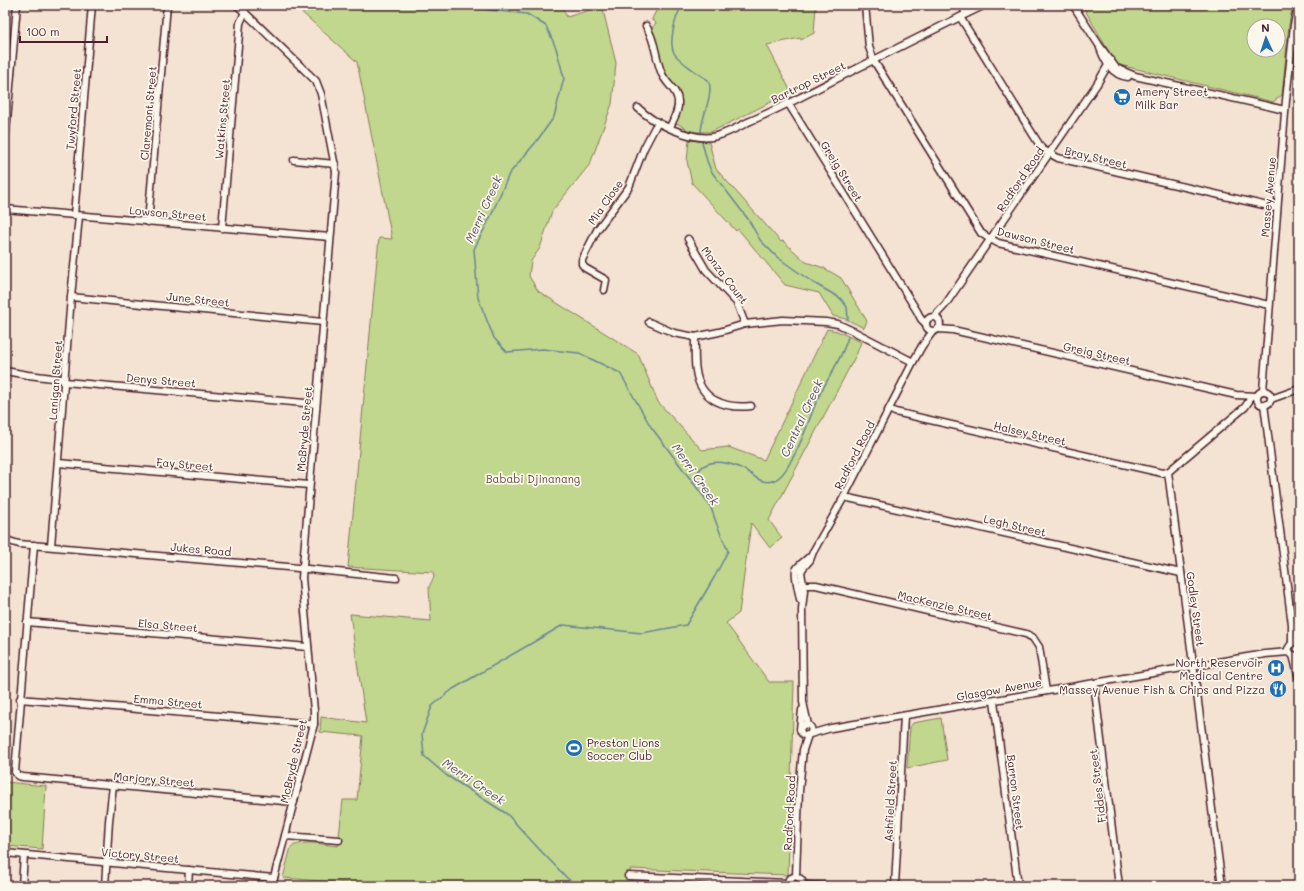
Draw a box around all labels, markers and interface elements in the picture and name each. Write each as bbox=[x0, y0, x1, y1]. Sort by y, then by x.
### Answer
scale bar bbox=[20, 18, 107, 44]
north arrow bbox=[1246, 18, 1286, 58]
text: N bbox=[1261, 20, 1270, 35]
text: 100 m bbox=[26, 23, 60, 39]
street label: Bartrop Street bbox=[768, 57, 848, 107]
street label: Claremont Street bbox=[136, 65, 160, 161]
street label: Twyford Street bbox=[62, 67, 84, 151]
street label: Watkins Street bbox=[211, 78, 233, 160]
place label: Amery Street Milk Bar bbox=[1135, 84, 1208, 112]
supermarket icon: Amery Street Milk Bar bbox=[1112, 87, 1132, 107]
street label: Greig Street bbox=[817, 138, 867, 204]
street label: Bray Street bbox=[1063, 143, 1129, 171]
street label: Radford Road bbox=[993, 144, 1047, 214]
street label: Massey Avenue bbox=[1257, 156, 1279, 238]
water label: Merri Creek bbox=[461, 172, 505, 245]
street label: Mia Close bbox=[584, 176, 626, 228]
street label: Lowson Street bbox=[129, 202, 207, 224]
street label: Dawson Street bbox=[996, 223, 1077, 257]
street label: Monza Court bbox=[698, 243, 752, 307]
street label: June Street bbox=[166, 288, 231, 310]
street label: Greig Street bbox=[1062, 338, 1132, 368]
street label: Lanigan Street bbox=[45, 339, 65, 420]
street label: Denys Street bbox=[125, 369, 197, 391]
water label: Central Creek bbox=[776, 376, 826, 459]
street label: McBryde Street bbox=[293, 386, 315, 472]
street label: Halsey Street bbox=[992, 417, 1068, 449]
street label: Radford Road bbox=[830, 418, 878, 492]
water label: Merri Creek bbox=[669, 440, 724, 509]
street label: Fay Street bbox=[156, 454, 214, 474]
park label: Bababi Djinanang bbox=[486, 471, 580, 486]
street label: Legh Street bbox=[982, 511, 1048, 540]
street label: Jukes Road bbox=[170, 539, 232, 559]
street label: Godley Street bbox=[1183, 571, 1209, 648]
street label: MacKenzie Street bbox=[896, 587, 994, 623]
street label: Elsa Street bbox=[138, 615, 199, 635]
place label: North Reservoir Medical Centre bbox=[1176, 655, 1263, 683]
hospital icon: North Reservoir Medical Centre bbox=[1266, 658, 1286, 678]
street label: Glasgow Avenue bbox=[955, 674, 1043, 704]
restaurant icon: Massey Avenue Fish & Chips and Pizza bbox=[1268, 679, 1288, 699]
place label: Massey Avenue Fish & Chips and Pizza bbox=[1059, 682, 1265, 697]
street label: Emma Street bbox=[133, 691, 203, 712]
street label: McBryde Street bbox=[276, 717, 310, 804]
place label: Preston Lions Soccer Club bbox=[587, 735, 660, 763]
sports icon: Preston Lions Soccer Club bbox=[564, 738, 584, 758]
street label: Fiddes Street bbox=[1085, 748, 1109, 824]
street label: Barron Street bbox=[1004, 753, 1028, 831]
water label: Merri Creek bbox=[440, 754, 509, 808]
street label: Ashfield Street bbox=[880, 760, 900, 842]
street label: Marjory Street bbox=[113, 768, 195, 790]
street label: Radford Road bbox=[780, 775, 798, 851]
street label: Victory Street bbox=[100, 844, 180, 866]

